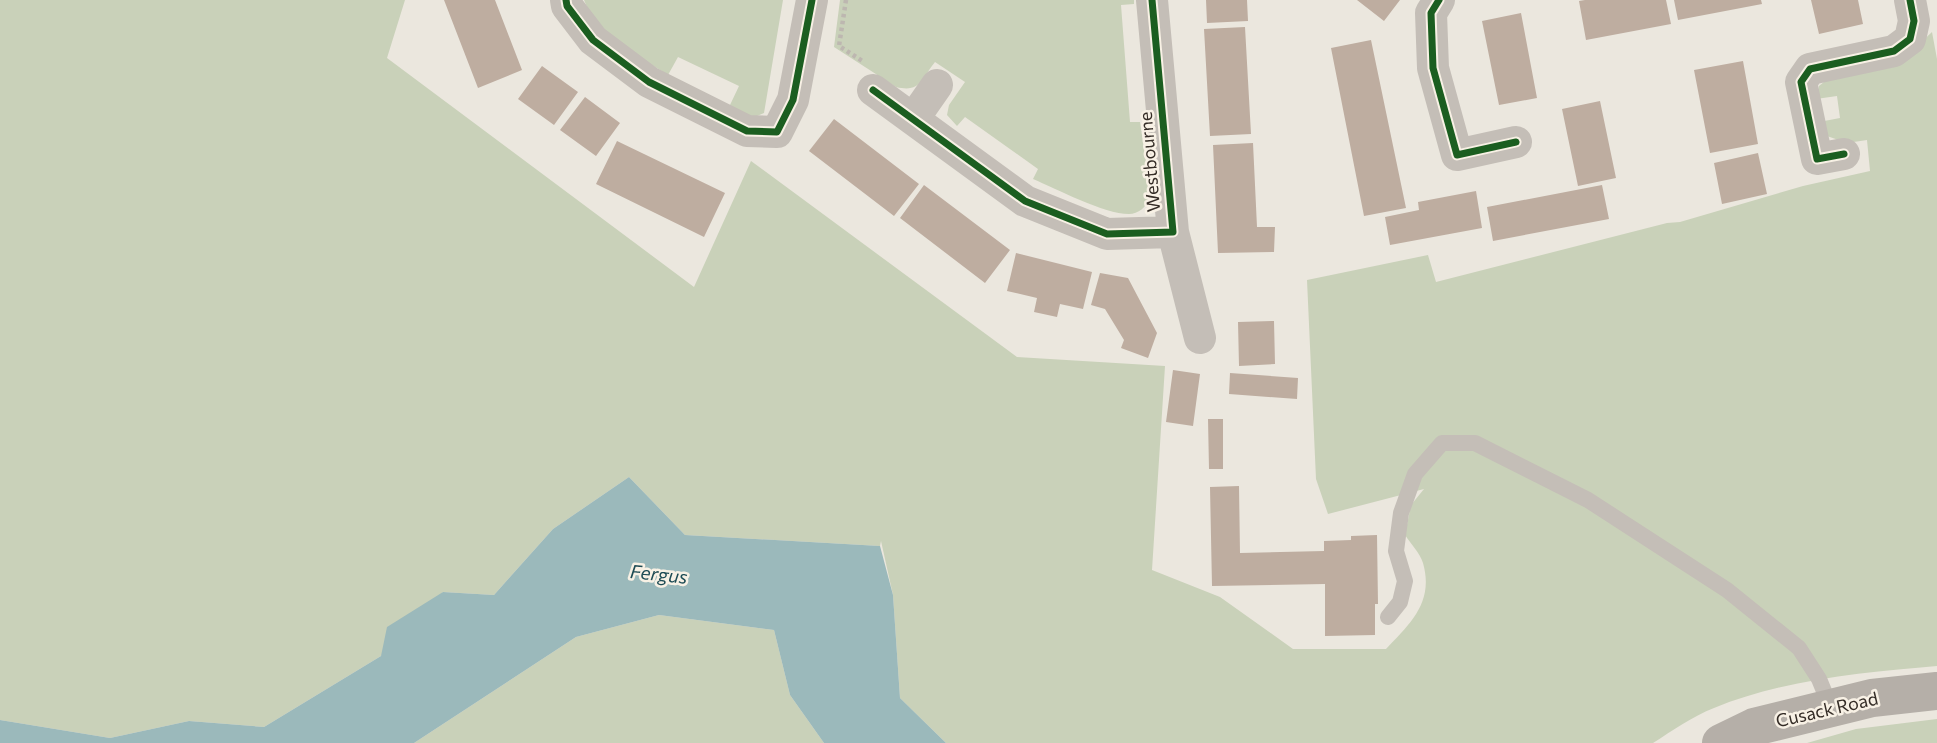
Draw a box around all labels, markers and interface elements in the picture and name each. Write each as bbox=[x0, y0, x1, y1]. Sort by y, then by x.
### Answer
street label: Westbourne bbox=[1134, 111, 1164, 213]
water label: Fergus bbox=[629, 559, 689, 588]
street label: Cusack Road bbox=[1774, 687, 1880, 731]

